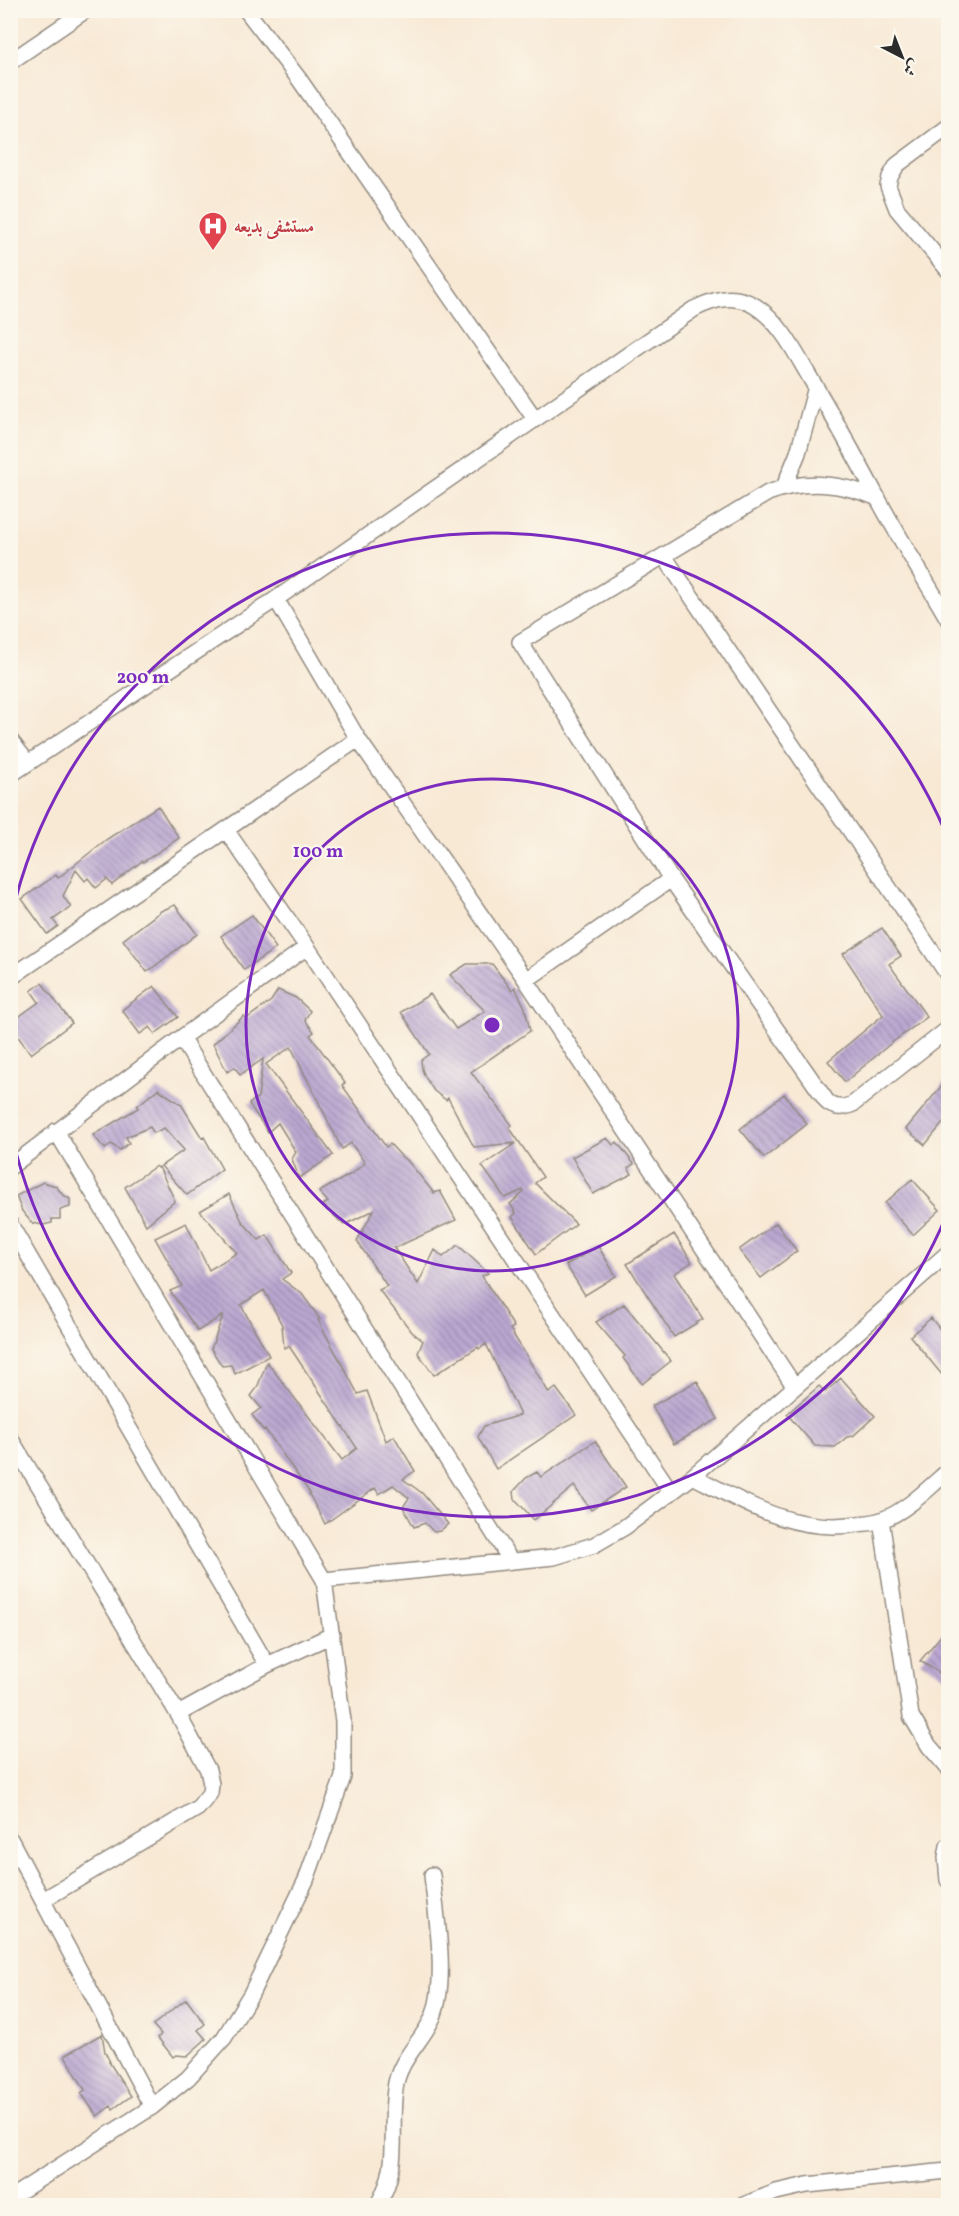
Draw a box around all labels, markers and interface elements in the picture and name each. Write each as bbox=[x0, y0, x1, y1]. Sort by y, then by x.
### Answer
north arrow bbox=[872, 27, 932, 87]
text: ش bbox=[897, 53, 924, 80]
hospital icon: مستشفى بديعه bbox=[197, 210, 229, 252]
place label: مستشفى بديعه bbox=[234, 215, 314, 240]
text: 200 m bbox=[117, 666, 169, 691]
text: 100 m bbox=[293, 840, 343, 865]
centre of rings bbox=[482, 1015, 502, 1035]

